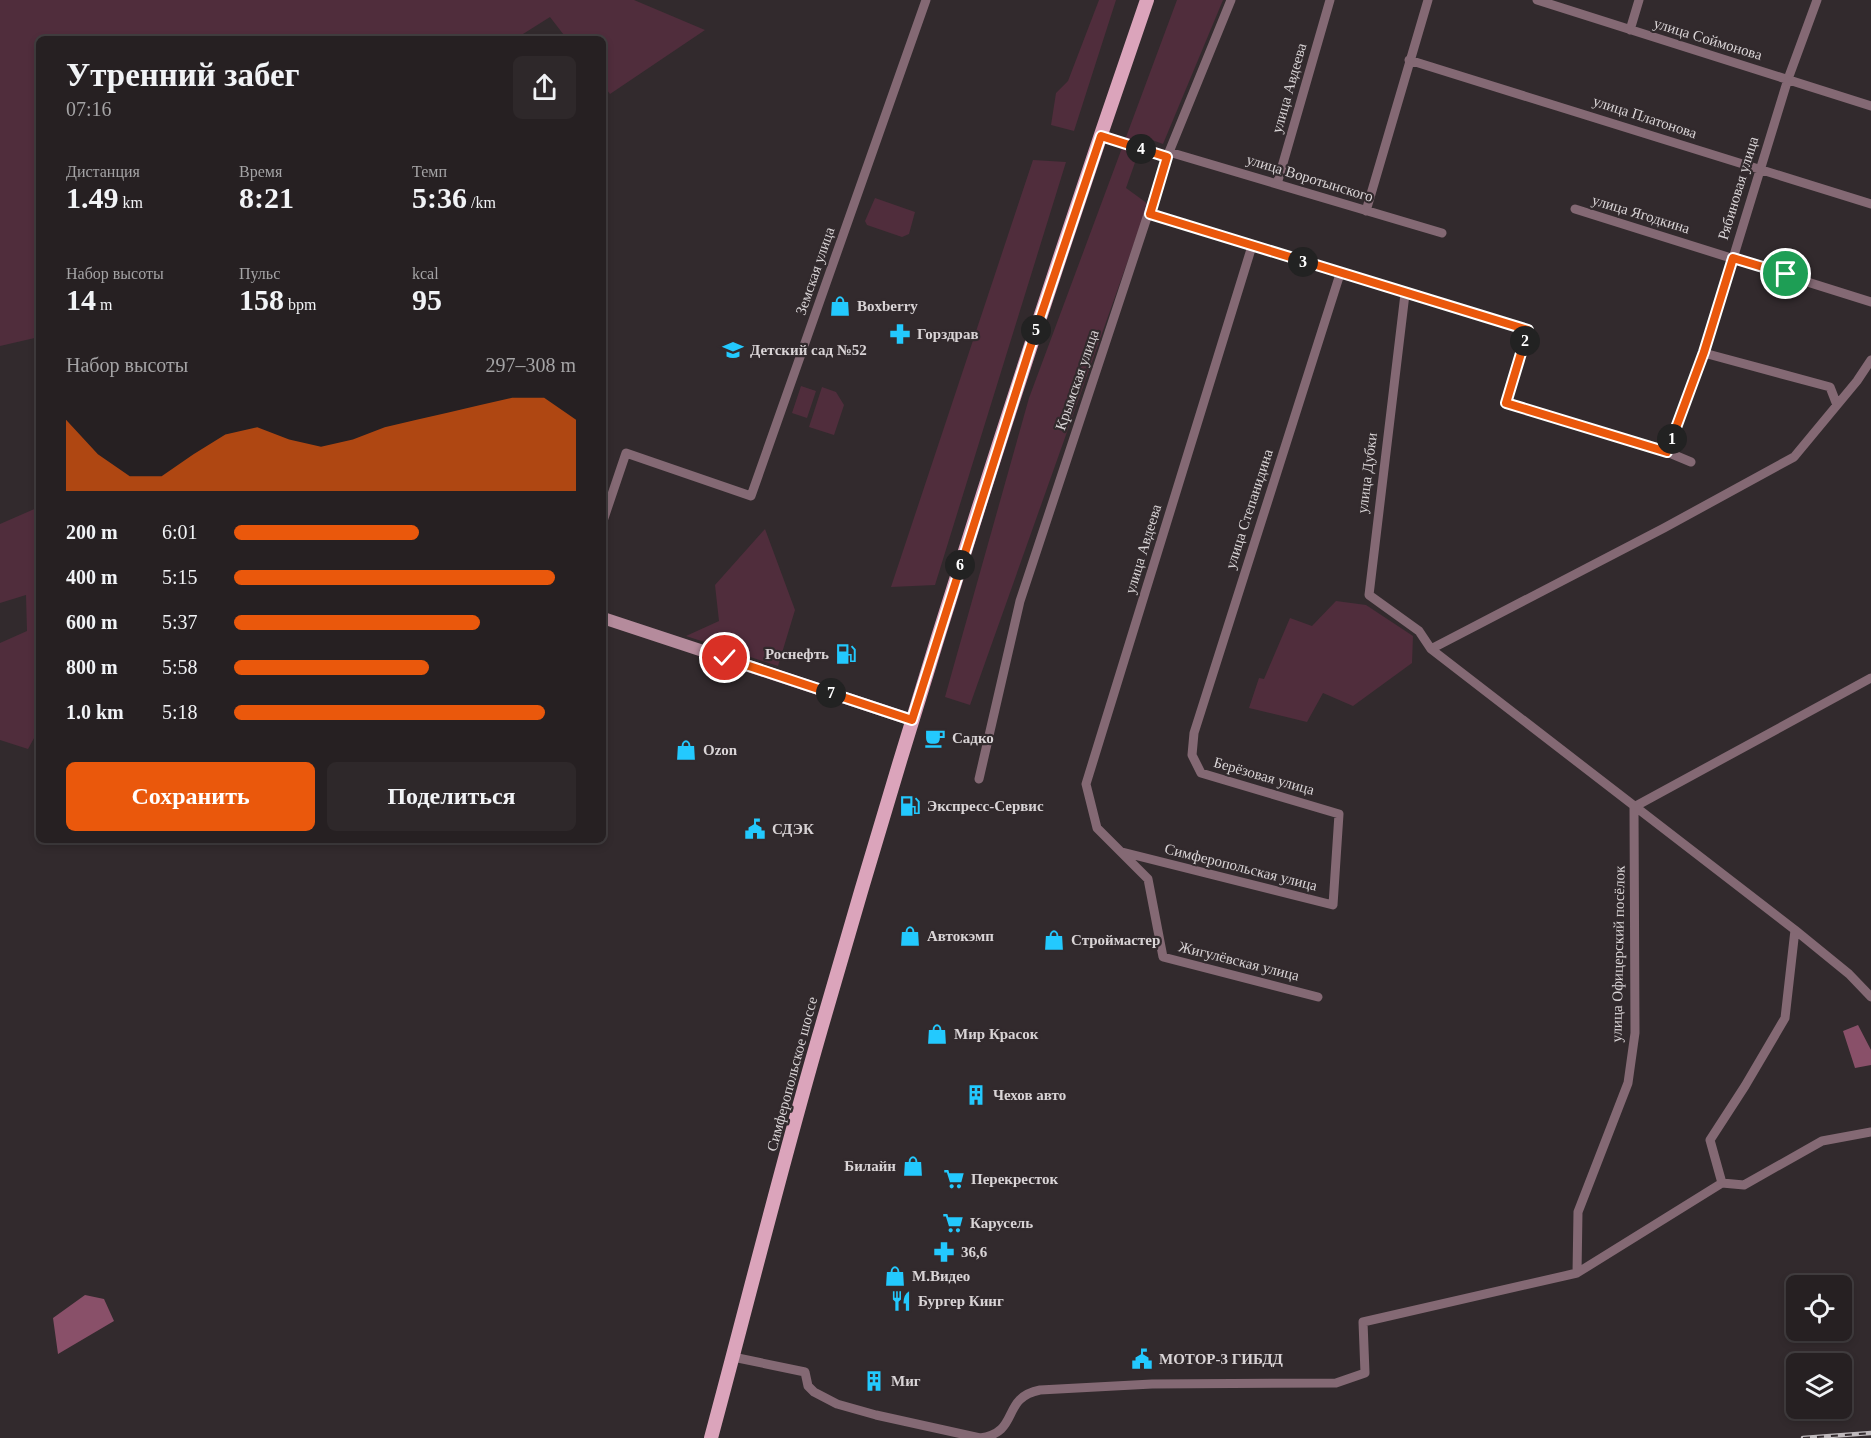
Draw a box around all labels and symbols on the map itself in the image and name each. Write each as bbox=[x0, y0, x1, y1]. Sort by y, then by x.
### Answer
street label: улица Соймонова bbox=[1652, 15, 1764, 63]
street label: улица Авдеева bbox=[1269, 41, 1310, 135]
street label: улица Платонова bbox=[1591, 93, 1699, 141]
pin: 4 bbox=[1126, 134, 1156, 164]
street label: Рябиновая улица bbox=[1715, 134, 1761, 242]
street label: улица Воротынского bbox=[1245, 151, 1375, 205]
street label: улица Ягодкина bbox=[1590, 192, 1692, 237]
street label: Земская улица bbox=[793, 225, 838, 317]
pin: 3 bbox=[1288, 247, 1318, 277]
pin bbox=[1760, 248, 1811, 299]
shop icon: Boxberry bbox=[828, 294, 852, 318]
place label: Boxberry bbox=[857, 298, 918, 314]
pin: 5 bbox=[1021, 315, 1051, 345]
pharmacy icon: Горздрав bbox=[888, 322, 912, 346]
place label: Горздрав bbox=[917, 326, 979, 342]
pin: 2 bbox=[1510, 326, 1540, 356]
street label: Крымская улица bbox=[1052, 327, 1102, 432]
school or university icon: Детский сад №52 bbox=[721, 338, 745, 362]
place label: Детский сад №52 bbox=[750, 342, 867, 358]
pin: 1 bbox=[1657, 424, 1687, 454]
street label: улица Дубки bbox=[1354, 432, 1380, 514]
street label: улица Степанидина bbox=[1222, 447, 1276, 571]
street label: улица Авдеева bbox=[1122, 502, 1164, 596]
pin: 6 bbox=[945, 550, 975, 580]
pin bbox=[699, 632, 750, 683]
fuel station icon: Роснефть bbox=[834, 642, 858, 666]
place label: Роснефть bbox=[765, 646, 829, 662]
pin: 7 bbox=[816, 678, 846, 708]
cafe icon: Садко bbox=[923, 726, 947, 750]
place label: Садко bbox=[952, 730, 994, 746]
shop icon: Ozon bbox=[674, 738, 698, 762]
place label: Ozon bbox=[703, 742, 738, 758]
street label: Берёзовая улица bbox=[1212, 754, 1317, 798]
fuel station icon: Экспресс-Сервис bbox=[898, 794, 922, 818]
place label: Экспресс-Сервис bbox=[927, 798, 1044, 814]
public building icon: СДЭК bbox=[743, 817, 767, 841]
place label: СДЭК bbox=[772, 821, 814, 837]
street label: Симферопольская улица bbox=[1163, 840, 1319, 894]
street label: улица Офицерский посёлок bbox=[1608, 865, 1628, 1043]
shop icon: Автокэмп bbox=[898, 924, 922, 948]
place label: Автокэмп bbox=[927, 928, 994, 944]
shop icon: Строймастер bbox=[1042, 928, 1066, 952]
place label: Строймастер bbox=[1071, 932, 1160, 948]
street label: Жигулёвская улица bbox=[1177, 938, 1301, 984]
street label: Симферопольское шоссе bbox=[764, 995, 820, 1153]
shop icon: Мир Красок bbox=[925, 1022, 949, 1046]
place label: Мир Красок bbox=[954, 1026, 1039, 1042]
building icon: Чехов авто bbox=[964, 1083, 988, 1107]
place label: Чехов авто bbox=[993, 1087, 1066, 1103]
shop icon: Билайн bbox=[901, 1154, 925, 1178]
place label: Билайн bbox=[844, 1158, 896, 1174]
supermarket icon: Перекресток bbox=[942, 1167, 966, 1191]
place label: Перекресток bbox=[971, 1171, 1058, 1187]
supermarket icon: Карусель bbox=[941, 1211, 965, 1235]
place label: Карусель bbox=[970, 1215, 1033, 1231]
pharmacy icon: 36,6 bbox=[932, 1240, 956, 1264]
place label: 36,6 bbox=[961, 1244, 988, 1260]
shop icon: М.Видео bbox=[883, 1264, 907, 1288]
place label: М.Видео bbox=[912, 1268, 970, 1284]
restaurant icon: Бургер Кинг bbox=[889, 1289, 913, 1313]
place label: Бургер Кинг bbox=[918, 1293, 1004, 1309]
public building icon: МОТОР-3 ГИБДД bbox=[1130, 1347, 1154, 1371]
place label: МОТОР-3 ГИБДД bbox=[1159, 1351, 1284, 1367]
building icon: Миг bbox=[862, 1369, 886, 1393]
place label: Миг bbox=[891, 1373, 921, 1389]

